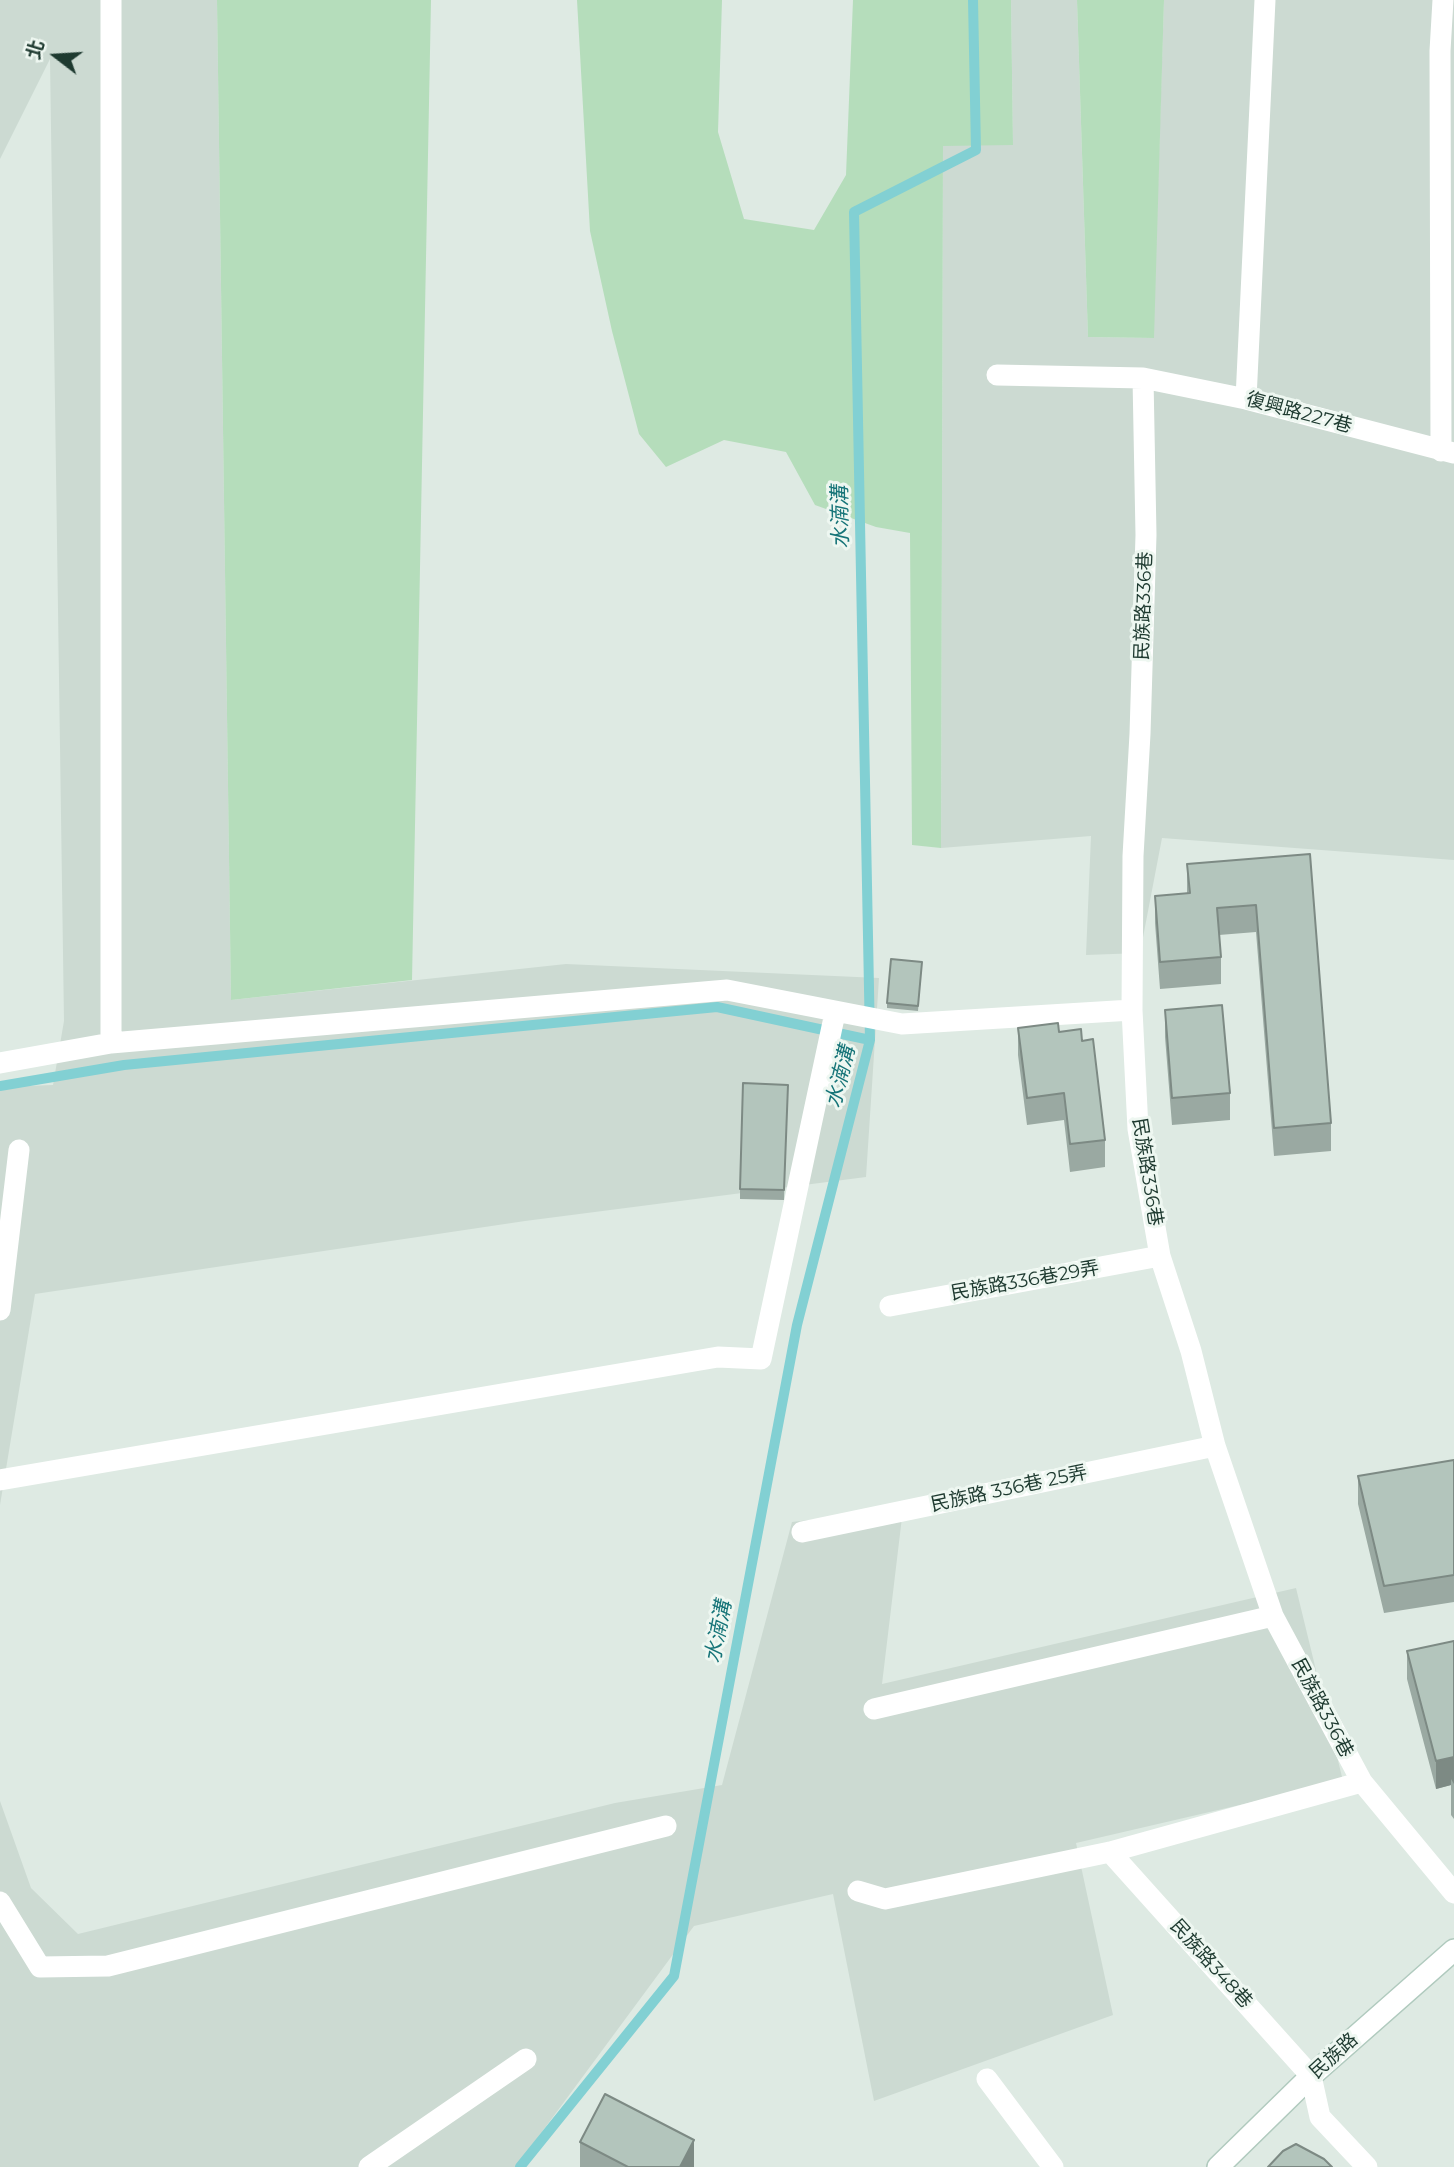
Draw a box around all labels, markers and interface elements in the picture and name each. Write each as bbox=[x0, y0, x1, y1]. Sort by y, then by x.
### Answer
north arrow bbox=[21, 21, 91, 91]
text: 北 bbox=[22, 37, 49, 62]
street label: 復興路227巷 bbox=[1244, 388, 1354, 438]
water label: 水湳溝 bbox=[828, 485, 854, 549]
street label: 民族路336巷 bbox=[1131, 551, 1157, 661]
water label: 水湳溝 bbox=[821, 1043, 861, 1111]
street label: 民族路336巷 bbox=[1127, 1116, 1167, 1228]
street label: 民族路336巷29弄 bbox=[949, 1257, 1101, 1305]
street label: 民族路 336巷 25弄 bbox=[929, 1461, 1089, 1517]
water label: 水湳溝 bbox=[701, 1599, 737, 1665]
street label: 民族路336巷 bbox=[1286, 1655, 1358, 1761]
street label: 民族路348巷 bbox=[1165, 1915, 1257, 2013]
street label: 民族路 bbox=[1305, 2028, 1363, 2084]

